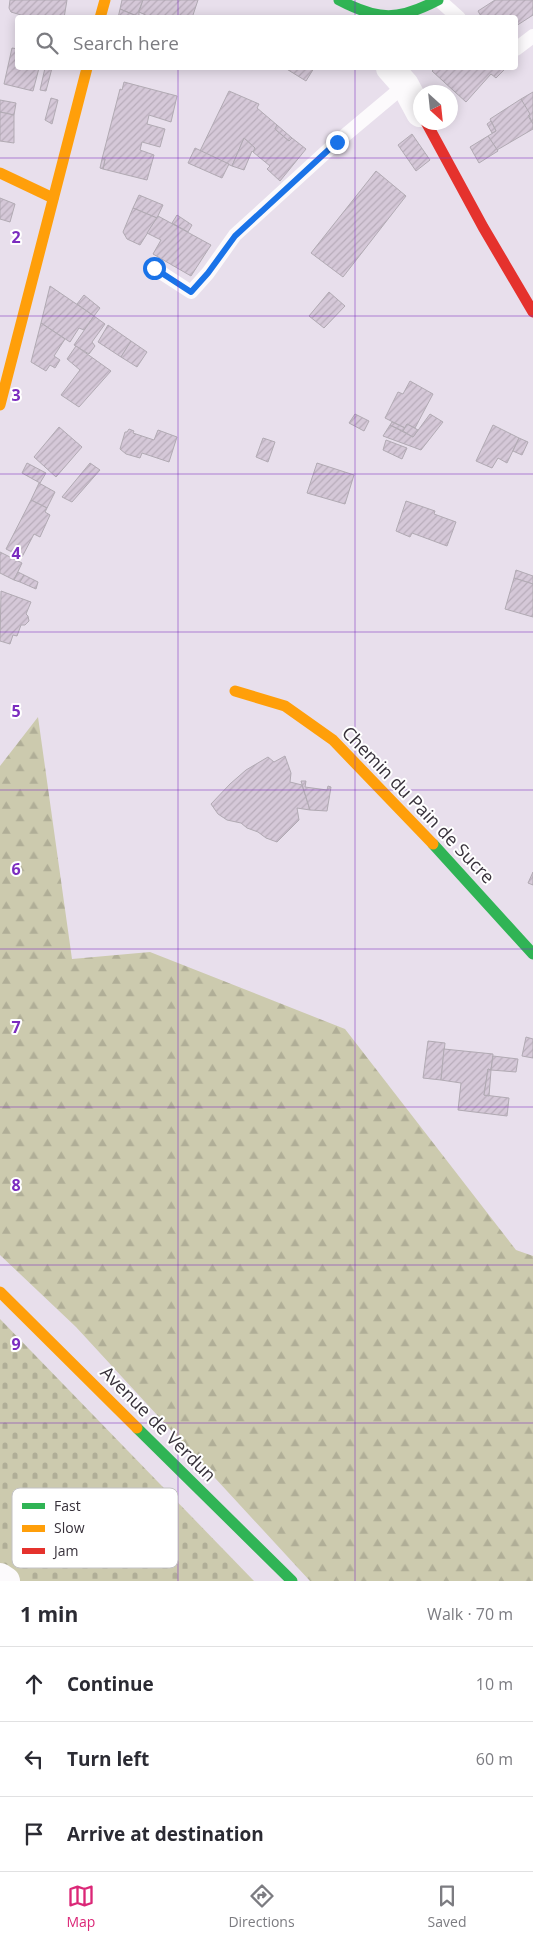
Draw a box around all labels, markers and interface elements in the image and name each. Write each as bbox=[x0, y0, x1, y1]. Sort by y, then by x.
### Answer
search box bbox=[15, 15, 518, 70]
icon: search bbox=[33, 29, 61, 57]
text: Search here bbox=[73, 30, 179, 56]
north arrow bbox=[413, 85, 458, 130]
route end bbox=[326, 131, 349, 154]
text: 2 bbox=[11, 226, 21, 248]
route start bbox=[143, 257, 166, 280]
text: 3 bbox=[11, 384, 21, 406]
text: 4 bbox=[11, 542, 21, 564]
text: 5 bbox=[11, 700, 21, 722]
street label: Chemin du Pain de Sucre bbox=[337, 720, 500, 888]
text: 6 bbox=[11, 858, 21, 880]
text: 7 bbox=[11, 1016, 21, 1038]
text: 8 bbox=[11, 1174, 21, 1196]
text: 9 bbox=[11, 1333, 21, 1355]
street label: Avenue de Verdun bbox=[96, 1360, 222, 1486]
legend bbox=[12, 1488, 178, 1568]
text: Fast bbox=[54, 1496, 81, 1515]
text: Slow bbox=[54, 1518, 85, 1537]
text: Jam bbox=[52, 1541, 79, 1560]
text: 1 min bbox=[20, 1600, 78, 1628]
text: Walk · 70 m bbox=[427, 1603, 513, 1625]
icon: ahead bbox=[20, 1670, 48, 1698]
text: Continue bbox=[67, 1671, 154, 1697]
text: 10 m bbox=[476, 1673, 513, 1695]
icon: left bbox=[20, 1745, 48, 1773]
text: Turn left bbox=[67, 1746, 149, 1772]
text: 60 m bbox=[476, 1748, 513, 1770]
icon: arrive bbox=[20, 1820, 48, 1848]
text: Arrive at destination bbox=[67, 1821, 264, 1847]
tab: Map bbox=[66, 1882, 95, 1931]
tab: Directions bbox=[228, 1882, 295, 1931]
tab: Saved bbox=[428, 1882, 466, 1931]

